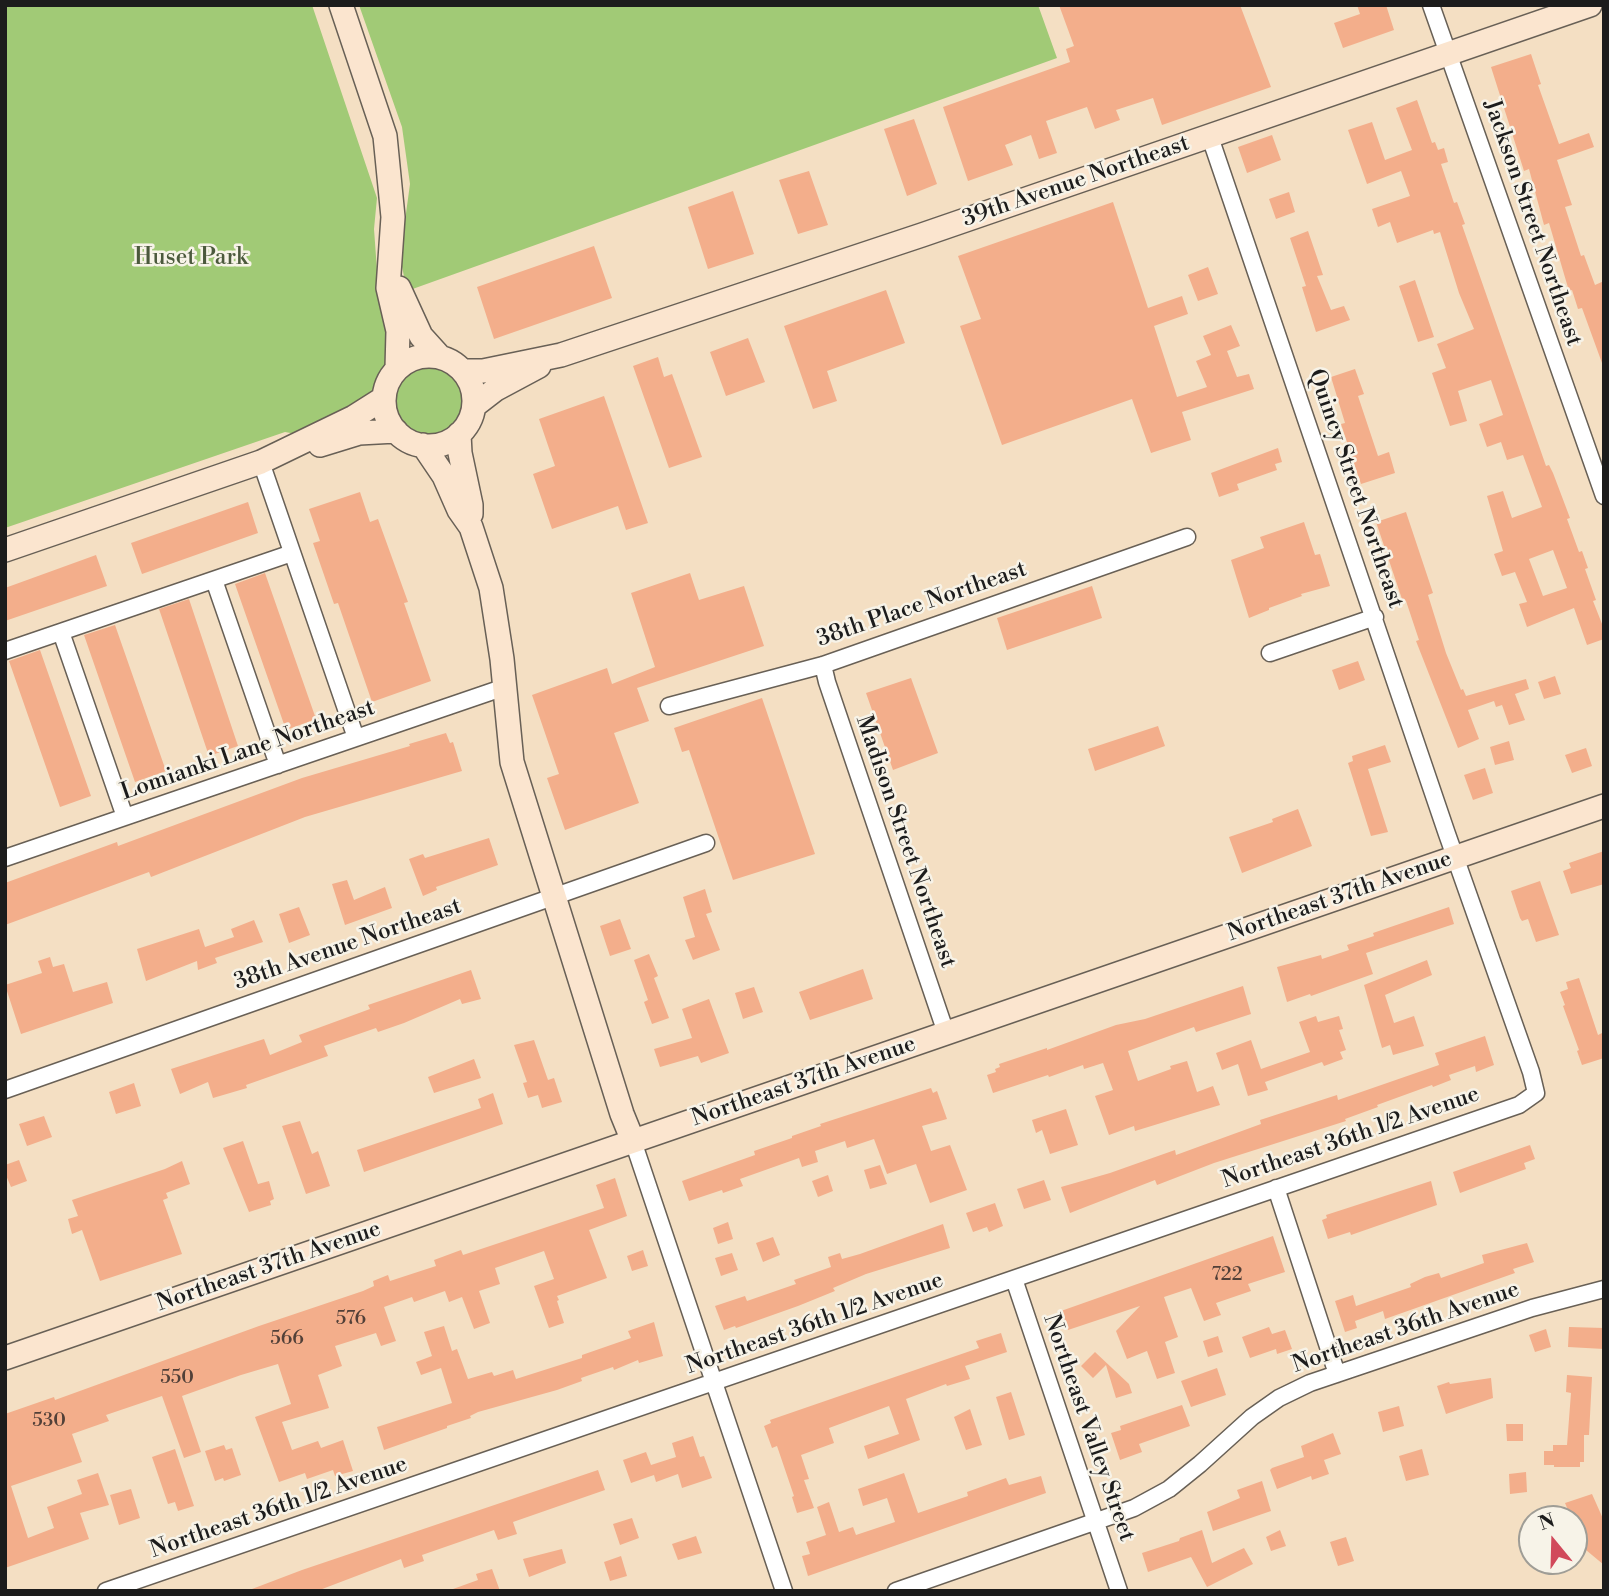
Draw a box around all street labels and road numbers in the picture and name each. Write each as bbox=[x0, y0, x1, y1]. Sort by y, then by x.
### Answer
street label: Jackson Street Northeast bbox=[1477, 96, 1587, 350]
street label: 39th Avenue Northeast bbox=[959, 130, 1193, 234]
street label: Quincy Street Northeast bbox=[1301, 366, 1409, 612]
street label: 38th Place Northeast bbox=[814, 556, 1030, 654]
street label: Lomianki Lane Northeast bbox=[117, 695, 379, 807]
street label: Madison Street Northeast bbox=[849, 712, 961, 972]
street label: Northeast 37th Avenue bbox=[1224, 846, 1456, 948]
street label: 38th Avenue Northeast bbox=[231, 893, 465, 997]
street label: Northeast 37th Avenue bbox=[688, 1031, 920, 1133]
street label: Northeast 36th 1/2 Avenue bbox=[1219, 1081, 1483, 1195]
street label: Northeast 37th Avenue bbox=[153, 1216, 385, 1318]
street label: Northeast 36th 1/2 Avenue bbox=[683, 1267, 947, 1381]
street label: Northeast 36th Avenue bbox=[1289, 1276, 1523, 1380]
street label: Northeast Valley Street bbox=[1036, 1311, 1140, 1545]
street label: Northeast 36th 1/2 Avenue bbox=[147, 1451, 411, 1565]

